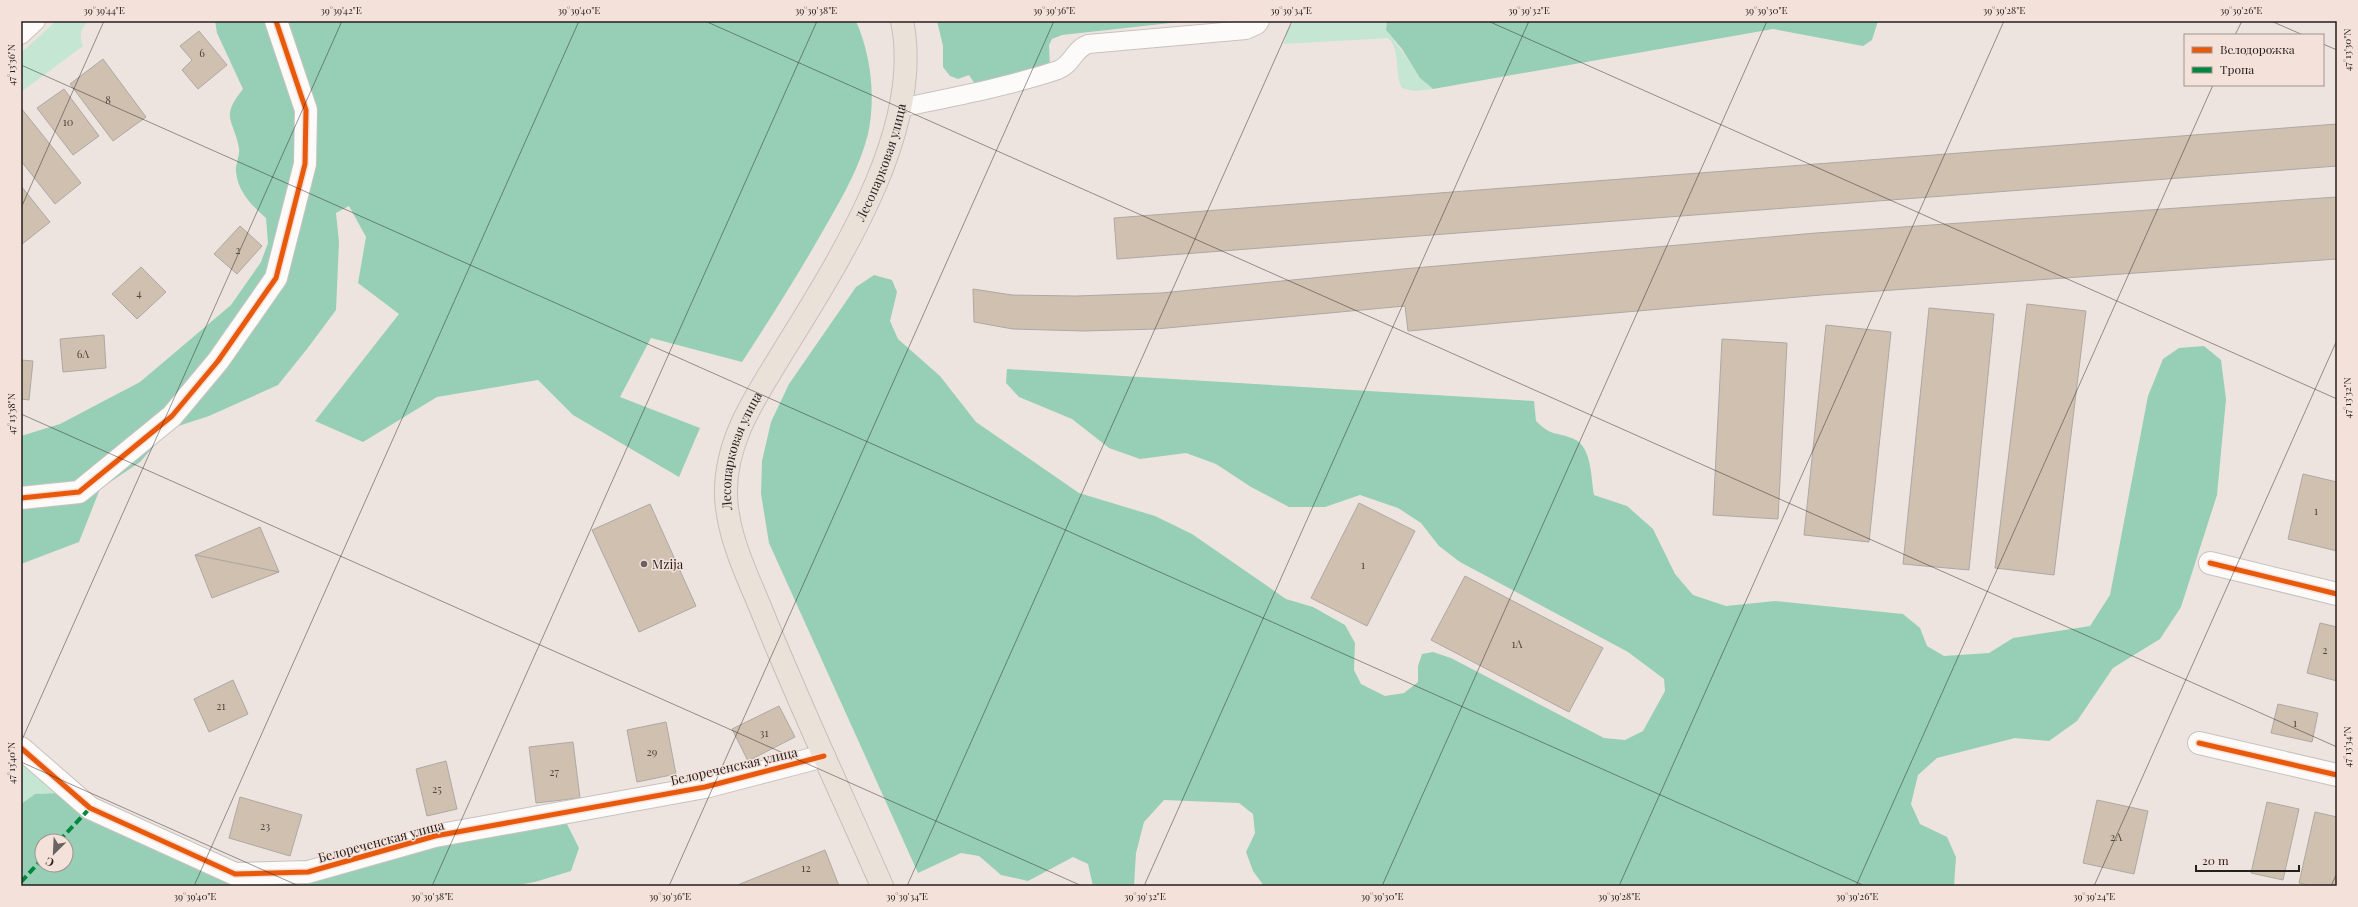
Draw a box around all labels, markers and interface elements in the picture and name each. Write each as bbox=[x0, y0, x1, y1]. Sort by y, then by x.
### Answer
text: 39°39'44"E bbox=[83, 3, 125, 17]
text: 39°39'42"E bbox=[320, 3, 362, 17]
text: 39°39'40"E bbox=[558, 3, 600, 17]
text: 39°39'38"E bbox=[795, 3, 837, 17]
text: 39°39'36"E bbox=[1033, 3, 1075, 17]
text: 39°39'34"E bbox=[1270, 3, 1312, 17]
text: 39°39'32"E bbox=[1508, 3, 1550, 17]
text: 39°39'30"E bbox=[1744, 3, 1788, 17]
text: 39°39'28"E bbox=[1983, 3, 2025, 17]
text: 39°39'26"E bbox=[2220, 3, 2262, 17]
text: 47°13'30"N bbox=[2340, 29, 2354, 71]
legend bbox=[2184, 34, 2324, 86]
text: Велодорожка bbox=[2220, 41, 2295, 57]
text: 47°13'36"N bbox=[4, 44, 18, 86]
house number: 6 bbox=[199, 45, 205, 60]
text: Тропа bbox=[2220, 61, 2254, 77]
house number: 8 bbox=[105, 92, 111, 107]
street label: Лесопарковая улица bbox=[851, 101, 909, 224]
house number: 10 bbox=[63, 114, 74, 129]
house number: 2 bbox=[235, 242, 241, 257]
house number: 4 bbox=[136, 285, 142, 300]
house number: 6А bbox=[77, 346, 89, 361]
text: 47°13'32"N bbox=[2340, 377, 2354, 419]
street label: Лесопарковая улица bbox=[717, 388, 765, 512]
text: 47°13'38"N bbox=[4, 393, 18, 435]
house number: 1 bbox=[2314, 503, 2318, 518]
place label: Mzija bbox=[652, 555, 684, 572]
house number: 1 bbox=[1361, 557, 1365, 572]
marker: Mzija bbox=[639, 559, 649, 569]
house number: 1А bbox=[1512, 636, 1523, 651]
house number: 2 bbox=[2322, 642, 2328, 657]
house number: 21 bbox=[216, 698, 226, 713]
house number: 1 bbox=[2293, 715, 2297, 730]
house number: 31 bbox=[759, 725, 769, 740]
text: 47°13'34"N bbox=[2340, 726, 2354, 768]
text: 47°13'40"N bbox=[4, 742, 18, 784]
street label: Белореченская улица bbox=[669, 742, 800, 788]
house number: 29 bbox=[647, 744, 658, 759]
house number: 27 bbox=[549, 764, 559, 779]
house number: 25 bbox=[432, 781, 442, 796]
street label: Белореченская улица bbox=[316, 815, 446, 866]
house number: 23 bbox=[260, 818, 270, 833]
house number: 2А bbox=[2110, 829, 2122, 844]
north arrow bbox=[34, 833, 74, 873]
scale bar bbox=[2196, 847, 2299, 873]
text: 20 m bbox=[2202, 852, 2229, 868]
text: С bbox=[43, 854, 56, 871]
house number: 12 bbox=[801, 860, 811, 875]
text: 39°39'40"E bbox=[174, 889, 216, 903]
text: 39°39'38"E bbox=[411, 889, 453, 903]
text: 39°39'36"E bbox=[649, 889, 691, 903]
text: 39°39'34"E bbox=[886, 889, 928, 903]
text: 39°39'32"E bbox=[1124, 889, 1166, 903]
text: 39°39'30"E bbox=[1360, 889, 1404, 903]
text: 39°39'28"E bbox=[1598, 889, 1640, 903]
text: 39°39'26"E bbox=[1836, 889, 1878, 903]
text: 39°39'24"E bbox=[2073, 889, 2115, 903]

